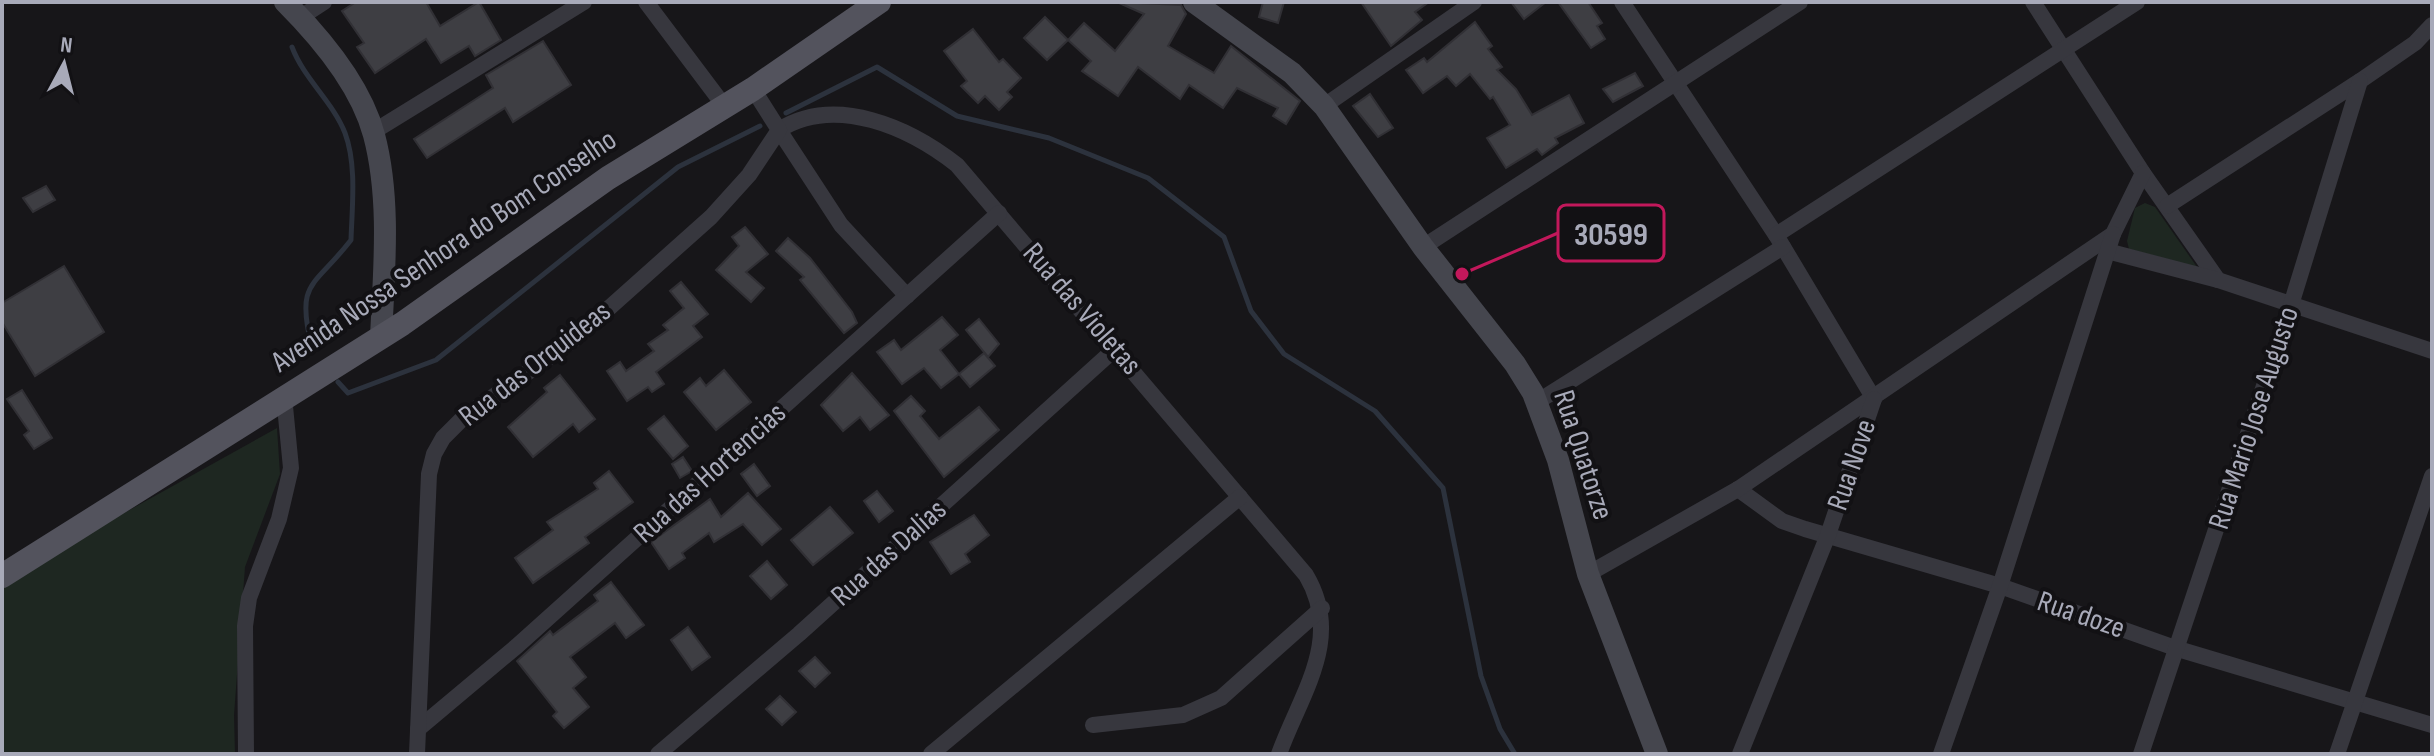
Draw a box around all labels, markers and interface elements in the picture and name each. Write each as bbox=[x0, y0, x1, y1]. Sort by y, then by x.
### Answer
north arrow bbox=[24, 24, 104, 104]
text: N bbox=[59, 32, 74, 60]
street label: Avenida Nossa Senhora do Bom Conselho bbox=[264, 122, 623, 381]
callout: 30599 bbox=[1558, 205, 1664, 261]
text: 30599 bbox=[1574, 216, 1648, 255]
street label: Rua das Violetas bbox=[1015, 236, 1149, 382]
street label: Rua das Orquideas bbox=[452, 294, 618, 434]
street label: Rua Mario Jose Augusto bbox=[2201, 302, 2307, 534]
street label: Rua Quatorze bbox=[1545, 386, 1621, 524]
street label: Rua das Hortencias bbox=[626, 395, 794, 551]
street label: Rua Nove bbox=[1820, 415, 1884, 515]
street label: Rua das Dalias bbox=[824, 492, 954, 614]
street label: Rua doze bbox=[2033, 583, 2129, 647]

